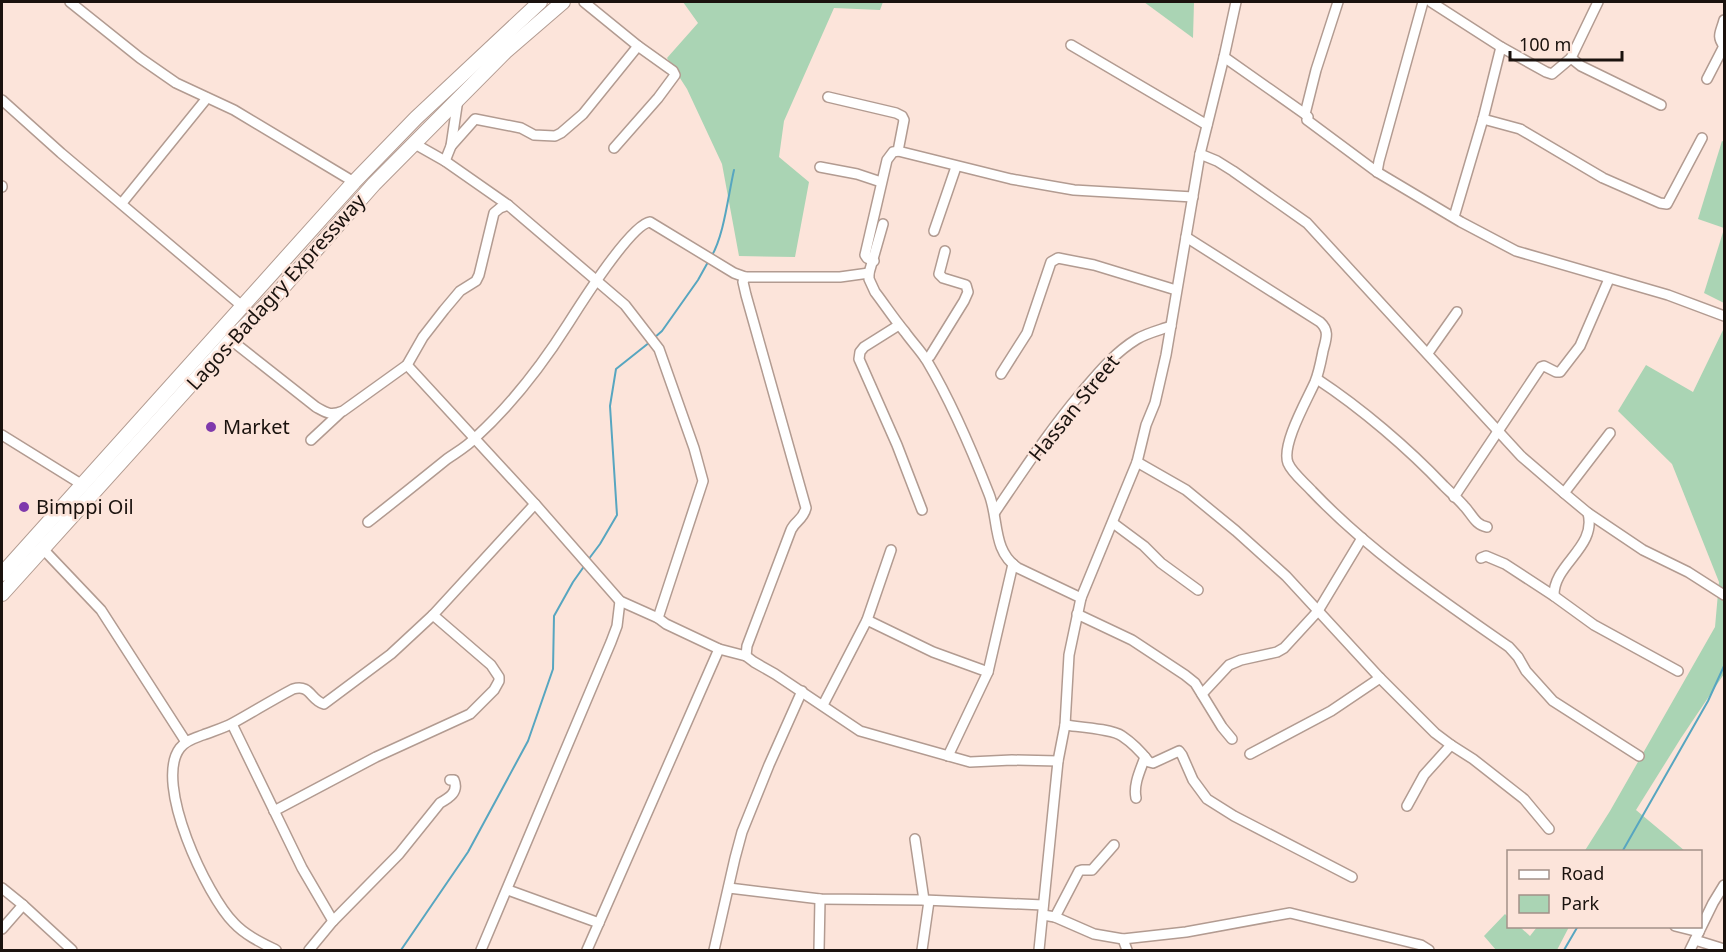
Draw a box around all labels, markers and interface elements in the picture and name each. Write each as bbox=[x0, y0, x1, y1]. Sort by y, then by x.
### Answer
scale bar bbox=[1510, 24, 1622, 62]
text: 100 m bbox=[1519, 32, 1571, 56]
street label: Lagos-Badagry Expressway bbox=[180, 187, 372, 396]
street label: Hassan Street bbox=[1022, 349, 1125, 467]
place label: Market bbox=[223, 413, 290, 440]
marker: Market bbox=[204, 420, 218, 434]
place label: Bimppi Oil bbox=[36, 493, 134, 520]
marker: Bimppi Oil bbox=[17, 500, 31, 514]
legend bbox=[1507, 850, 1702, 928]
text: Road bbox=[1561, 861, 1604, 885]
text: Park bbox=[1561, 891, 1599, 915]

